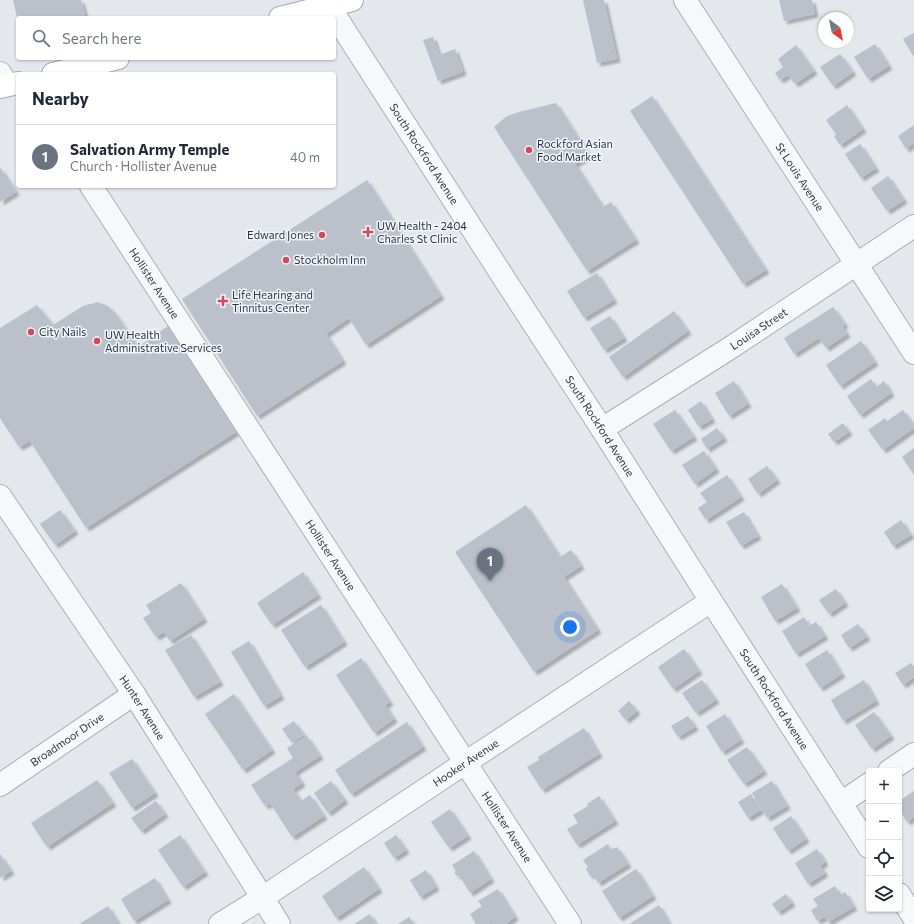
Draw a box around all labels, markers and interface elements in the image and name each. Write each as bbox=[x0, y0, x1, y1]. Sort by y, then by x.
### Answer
north arrow bbox=[818, 12, 854, 48]
search box bbox=[16, 16, 336, 60]
icon: search bbox=[30, 27, 52, 49]
text: Search here bbox=[62, 29, 141, 47]
text: Nearby bbox=[32, 88, 89, 109]
street label: South Rockford Avenue bbox=[387, 101, 462, 207]
place label: Rockford Asian Food Market bbox=[537, 137, 613, 163]
text: Salvation Army Temple bbox=[70, 140, 229, 158]
street label: St Louis Avenue bbox=[773, 140, 827, 213]
marker: Rockford Asian Food Market bbox=[524, 145, 534, 155]
text: 1 bbox=[42, 149, 48, 165]
text: 40 m bbox=[290, 149, 320, 165]
text: Church · Hollister Avenue bbox=[70, 158, 217, 174]
place label: UW Health - 2404 Charles St Clinic bbox=[377, 219, 467, 245]
marker: UW Health - 2404 Charles St Clinic bbox=[362, 226, 374, 238]
place label: Edward Jones bbox=[247, 228, 314, 242]
marker: Edward Jones bbox=[317, 230, 327, 240]
street label: Hollister Avenue bbox=[127, 245, 182, 321]
place label: Stockholm Inn bbox=[294, 253, 366, 266]
marker: Stockholm Inn bbox=[281, 255, 291, 265]
place label: Life Hearing and Tinnitus Center bbox=[232, 288, 313, 314]
marker: Life Hearing and Tinnitus Center bbox=[217, 295, 229, 307]
street label: Louisa Street bbox=[727, 305, 790, 352]
place label: City Nails bbox=[39, 325, 86, 338]
marker: City Nails bbox=[26, 327, 36, 337]
place label: UW Health Administrative Services bbox=[105, 328, 222, 354]
marker: UW Health Administrative Services bbox=[92, 336, 102, 346]
street label: South Rockford Avenue bbox=[563, 373, 637, 479]
street label: Hollister Avenue bbox=[303, 517, 359, 593]
pin: 1 bbox=[477, 548, 503, 581]
your location bbox=[560, 617, 580, 637]
street label: South Rockford Avenue bbox=[737, 646, 812, 752]
street label: Hunter Avenue bbox=[117, 673, 168, 742]
street label: Broadmoor Drive bbox=[28, 709, 106, 769]
street label: Hooker Avenue bbox=[430, 736, 501, 789]
map controls bbox=[866, 768, 902, 912]
button: + bbox=[866, 768, 902, 804]
street label: Hollister Avenue bbox=[480, 789, 535, 865]
button: − bbox=[866, 804, 902, 840]
button: locate bbox=[866, 840, 902, 876]
button: layers bbox=[866, 876, 902, 912]

